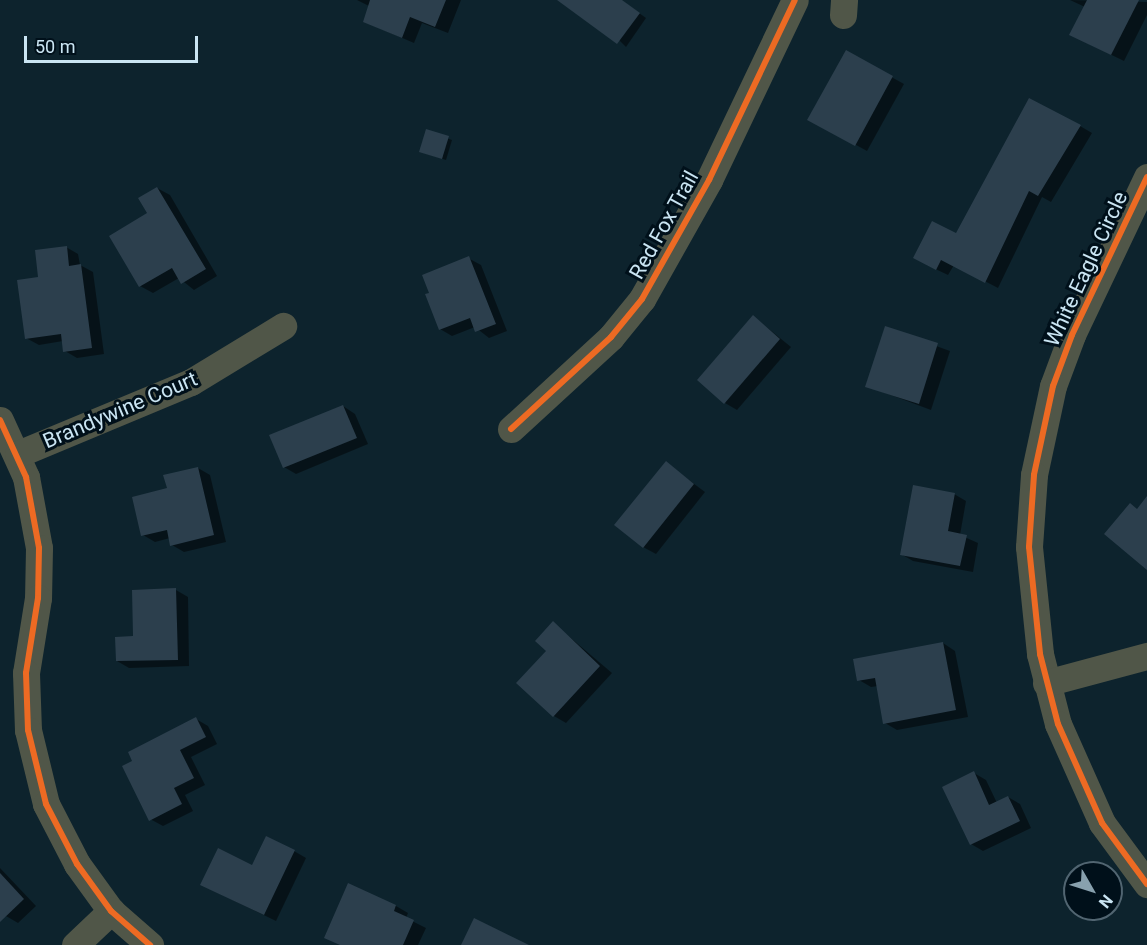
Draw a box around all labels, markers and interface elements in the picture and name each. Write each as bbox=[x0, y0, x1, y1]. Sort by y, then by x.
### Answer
scale bar bbox=[27, 24, 201, 62]
text: 50 m bbox=[35, 36, 75, 57]
street label: Red Fox Trail bbox=[624, 166, 704, 284]
street label: White Eagle Circle bbox=[1039, 188, 1133, 350]
street label: Brandywine Court bbox=[39, 366, 201, 454]
north arrow bbox=[1063, 861, 1123, 921]
text: N bbox=[1095, 891, 1117, 912]

